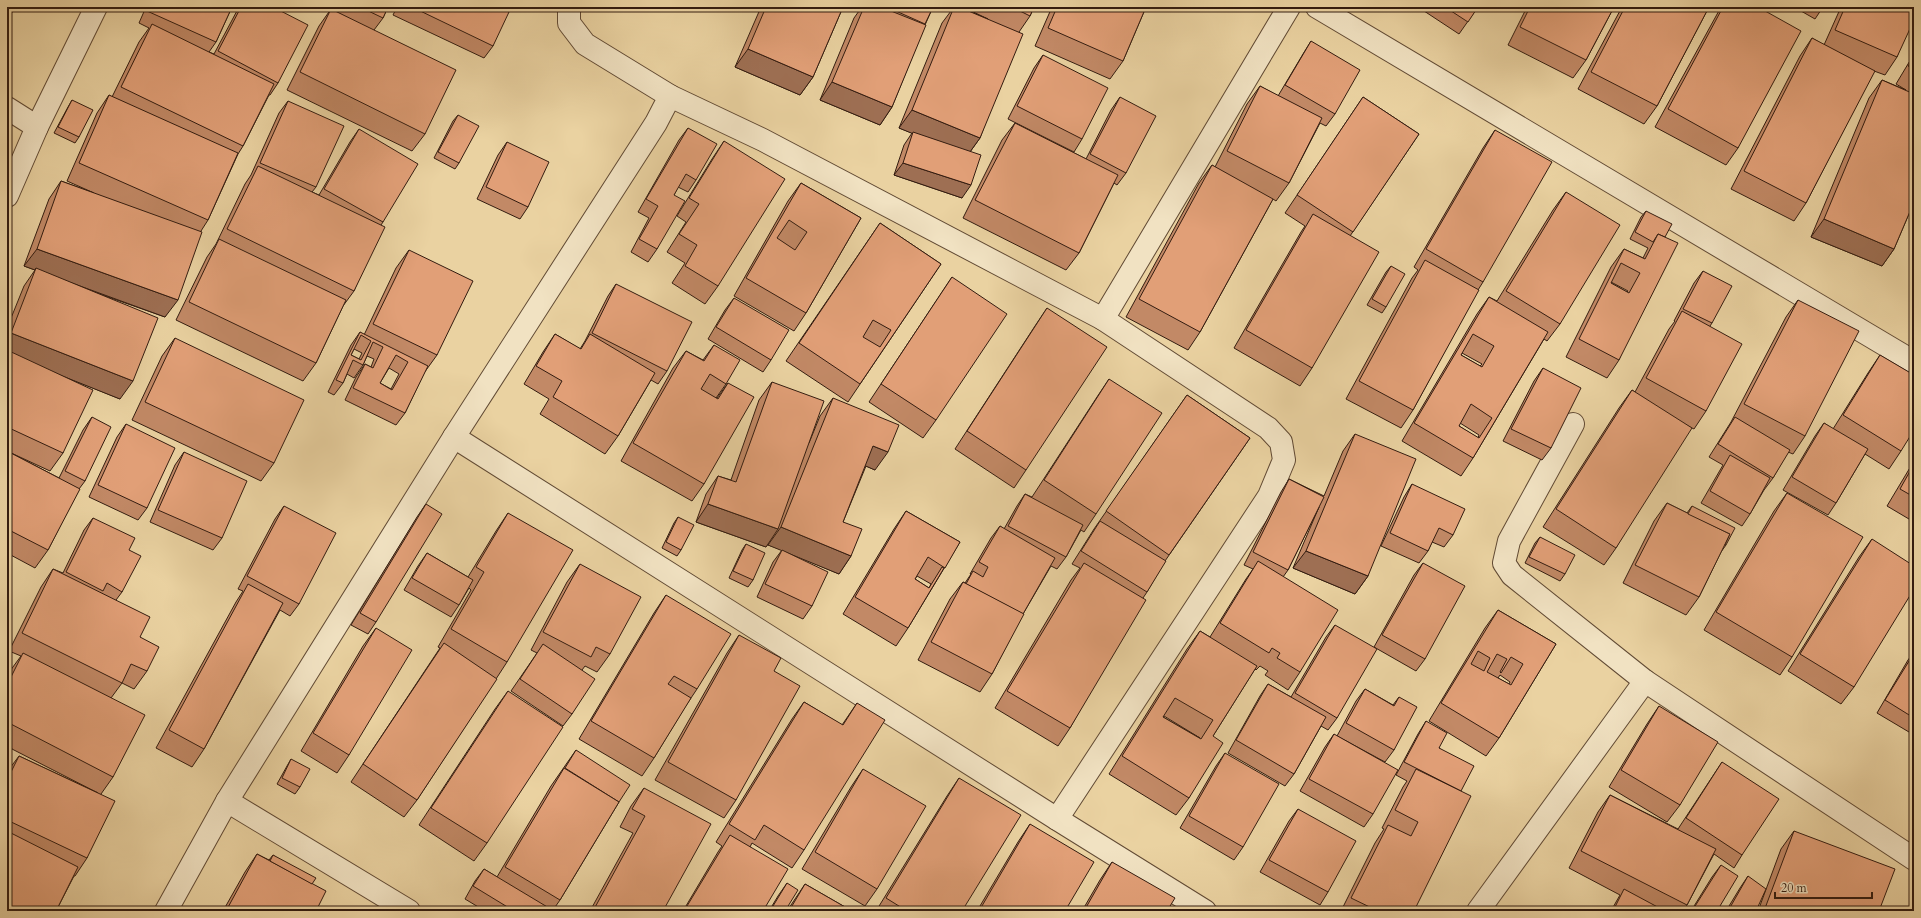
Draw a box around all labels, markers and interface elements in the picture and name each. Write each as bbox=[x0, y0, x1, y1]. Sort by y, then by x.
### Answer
scale bar bbox=[1775, 874, 1872, 900]
text: 20 m bbox=[1781, 880, 1808, 896]

